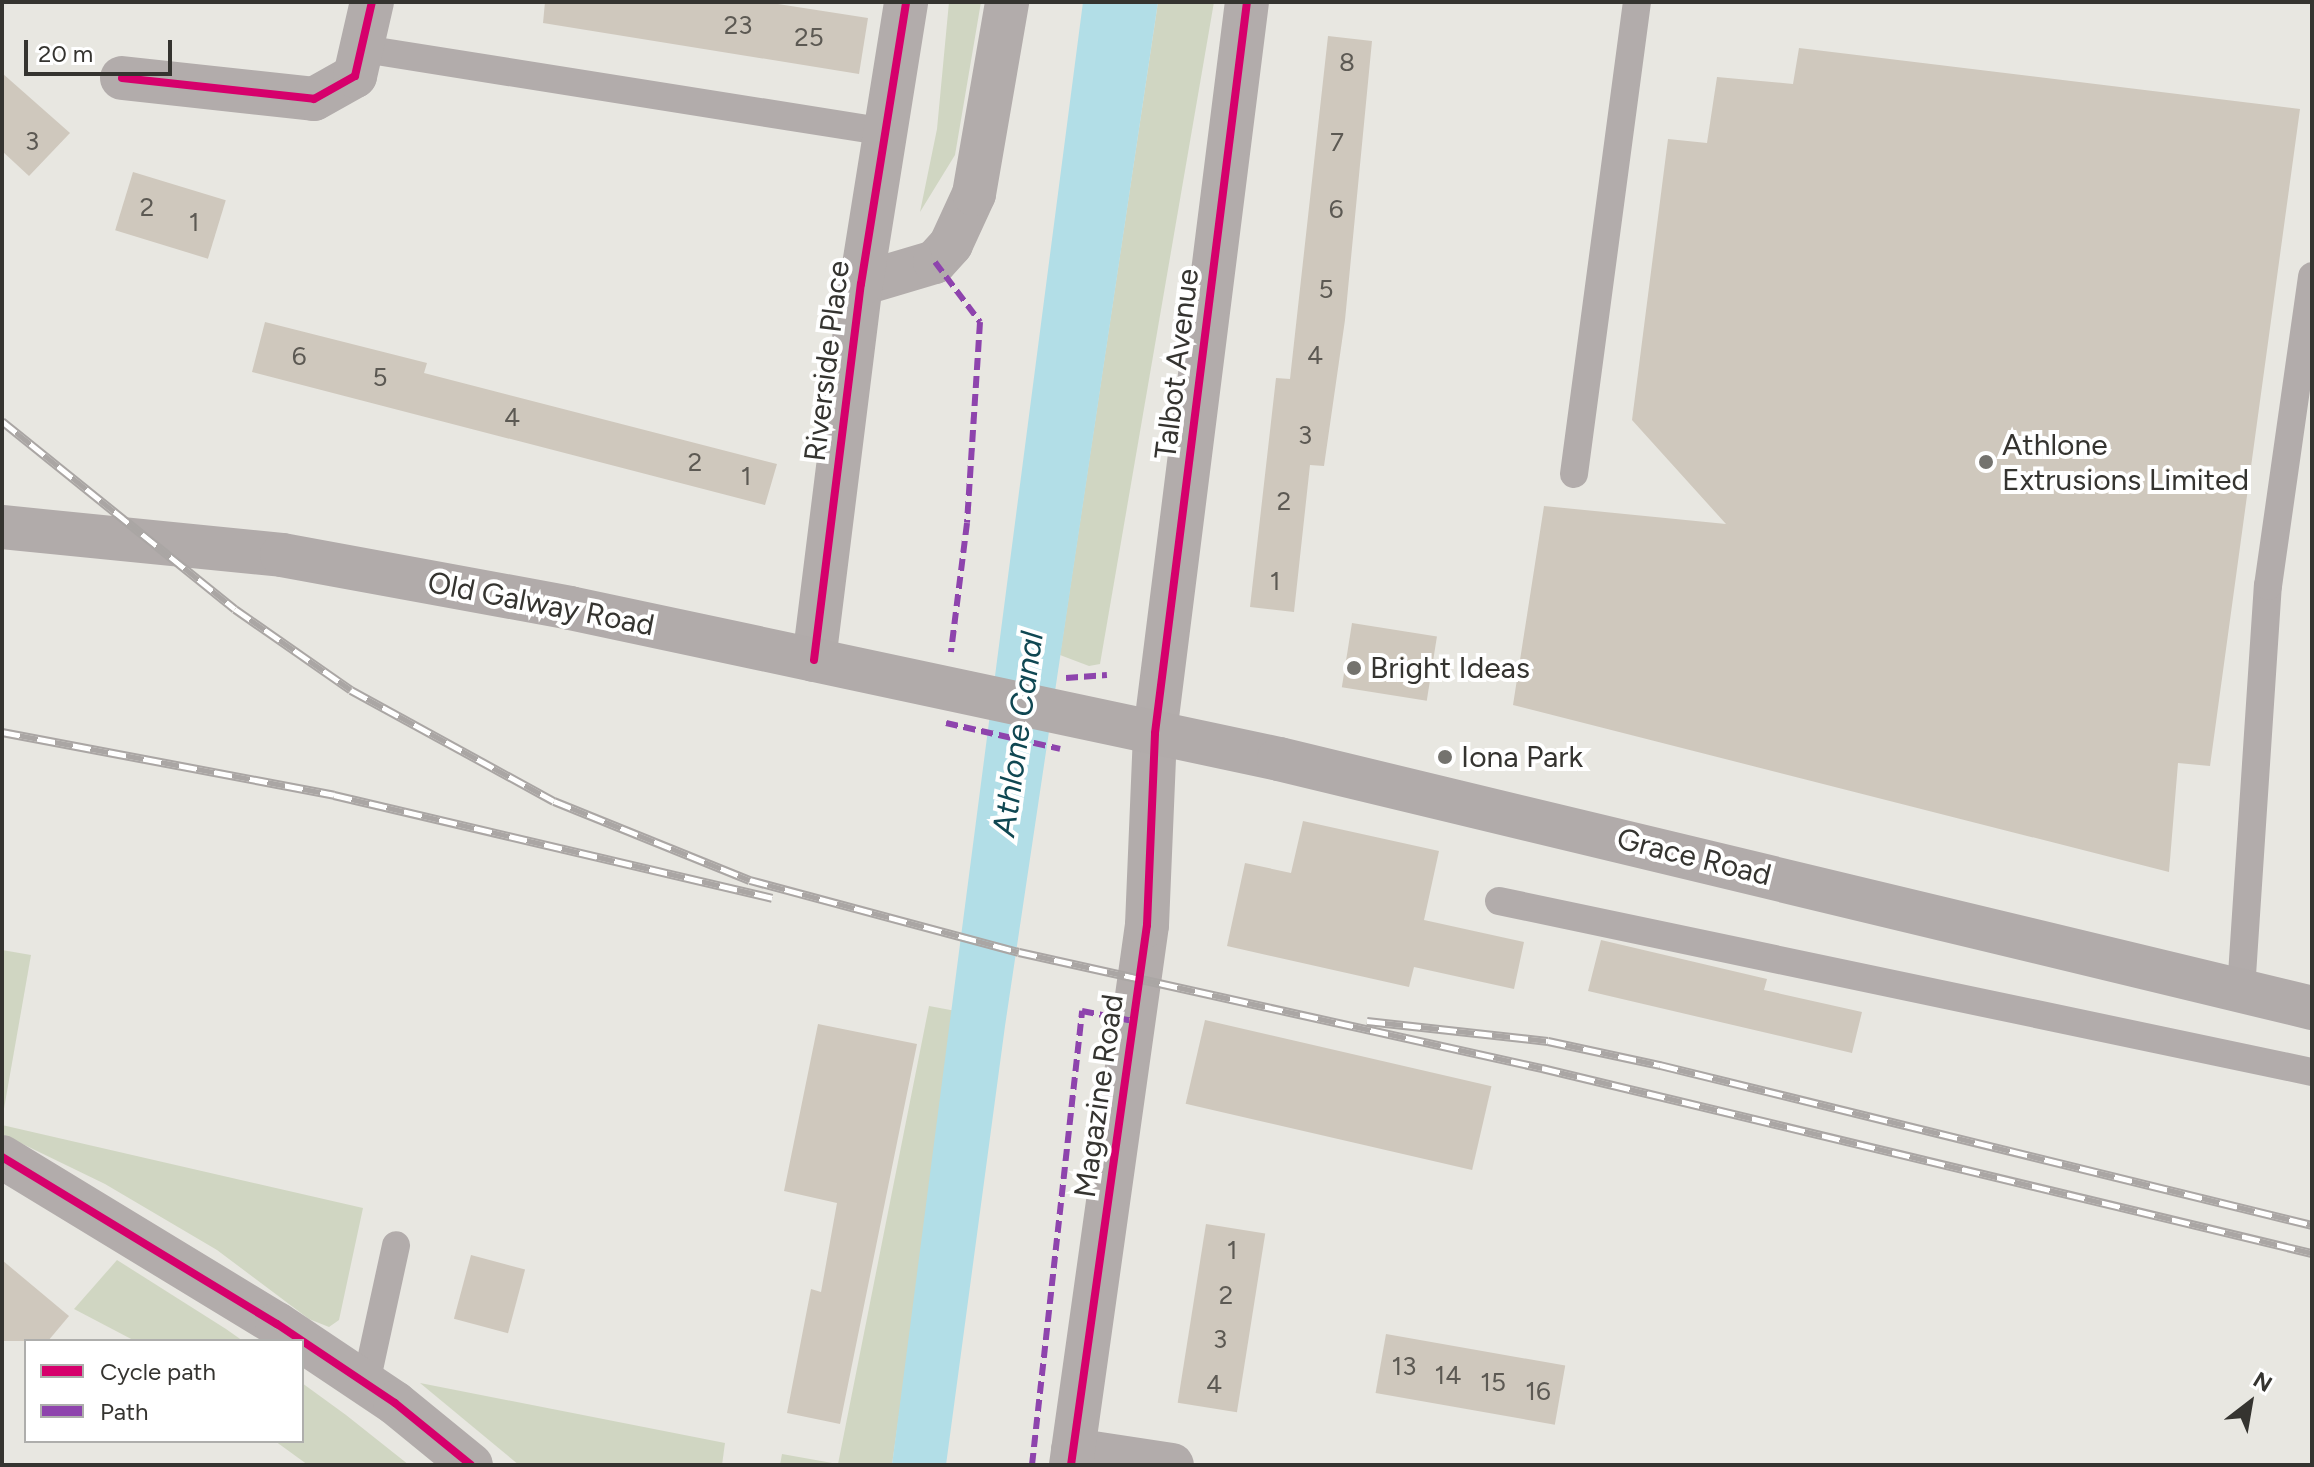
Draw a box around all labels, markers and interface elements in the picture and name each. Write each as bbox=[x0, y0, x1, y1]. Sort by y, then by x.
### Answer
house number: 23 bbox=[724, 10, 752, 42]
house number: 25 bbox=[794, 22, 824, 54]
scale bar bbox=[28, 24, 176, 74]
text: 20 m bbox=[38, 39, 93, 68]
house number: 8 bbox=[1339, 47, 1355, 79]
house number: 3 bbox=[25, 126, 39, 158]
house number: 7 bbox=[1330, 127, 1344, 159]
house number: 2 bbox=[140, 192, 154, 224]
house number: 6 bbox=[1329, 194, 1343, 226]
house number: 1 bbox=[189, 207, 199, 239]
street label: Riverside Place bbox=[797, 259, 857, 463]
street label: Talbot Avenue bbox=[1147, 267, 1207, 461]
house number: 5 bbox=[1319, 274, 1333, 306]
house number: 4 bbox=[1307, 340, 1323, 372]
house number: 6 bbox=[292, 341, 306, 373]
house number: 5 bbox=[373, 362, 387, 394]
house number: 4 bbox=[504, 402, 520, 434]
house number: 3 bbox=[1298, 420, 1312, 452]
place label: Athlone Extrusions Limited bbox=[2002, 427, 2249, 498]
house number: 2 bbox=[688, 447, 702, 479]
marker: Athlone Extrusions Limited bbox=[1977, 453, 1995, 471]
house number: 1 bbox=[741, 461, 751, 493]
house number: 2 bbox=[1277, 486, 1291, 518]
street label: Old Galway Road bbox=[425, 564, 657, 644]
house number: 1 bbox=[1270, 566, 1280, 598]
water label: Athlone Canal bbox=[985, 629, 1051, 839]
place label: Bright Ideas bbox=[1370, 650, 1530, 686]
marker: Bright Ideas bbox=[1345, 659, 1363, 677]
place label: Iona Park bbox=[1461, 739, 1583, 775]
marker: Iona Park bbox=[1436, 748, 1454, 766]
street label: Grace Road bbox=[1613, 821, 1775, 893]
street label: Magazine Road bbox=[1067, 992, 1131, 1200]
house number: 1 bbox=[1227, 1235, 1237, 1267]
house number: 2 bbox=[1219, 1280, 1233, 1312]
house number: 3 bbox=[1213, 1324, 1227, 1356]
legend bbox=[24, 1339, 304, 1443]
house number: 13 bbox=[1392, 1351, 1416, 1383]
text: Cycle path bbox=[100, 1357, 216, 1386]
house number: 14 bbox=[1435, 1360, 1461, 1392]
north arrow bbox=[2210, 1363, 2290, 1443]
text: N bbox=[2248, 1366, 2277, 1398]
house number: 15 bbox=[1480, 1367, 1506, 1399]
house number: 4 bbox=[1206, 1369, 1222, 1401]
house number: 16 bbox=[1525, 1376, 1551, 1408]
text: Path bbox=[100, 1397, 148, 1426]

